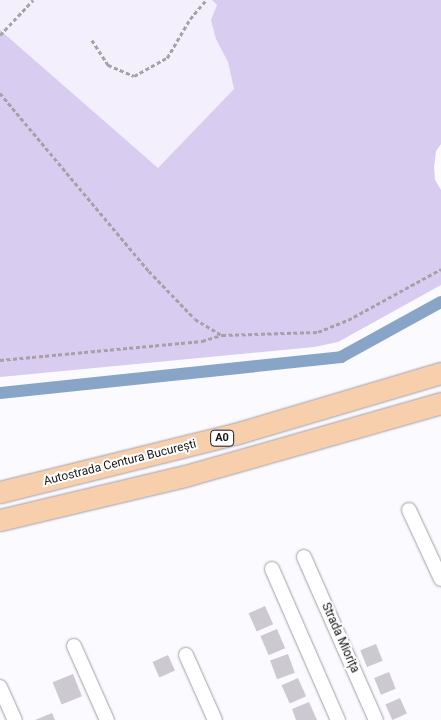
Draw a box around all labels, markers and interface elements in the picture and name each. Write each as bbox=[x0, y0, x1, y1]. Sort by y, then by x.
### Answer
road number: A0 bbox=[210, 429, 234, 446]
street label: Autostrada Centura București bbox=[42, 437, 198, 489]
street label: Strada Miorița bbox=[318, 601, 362, 675]

